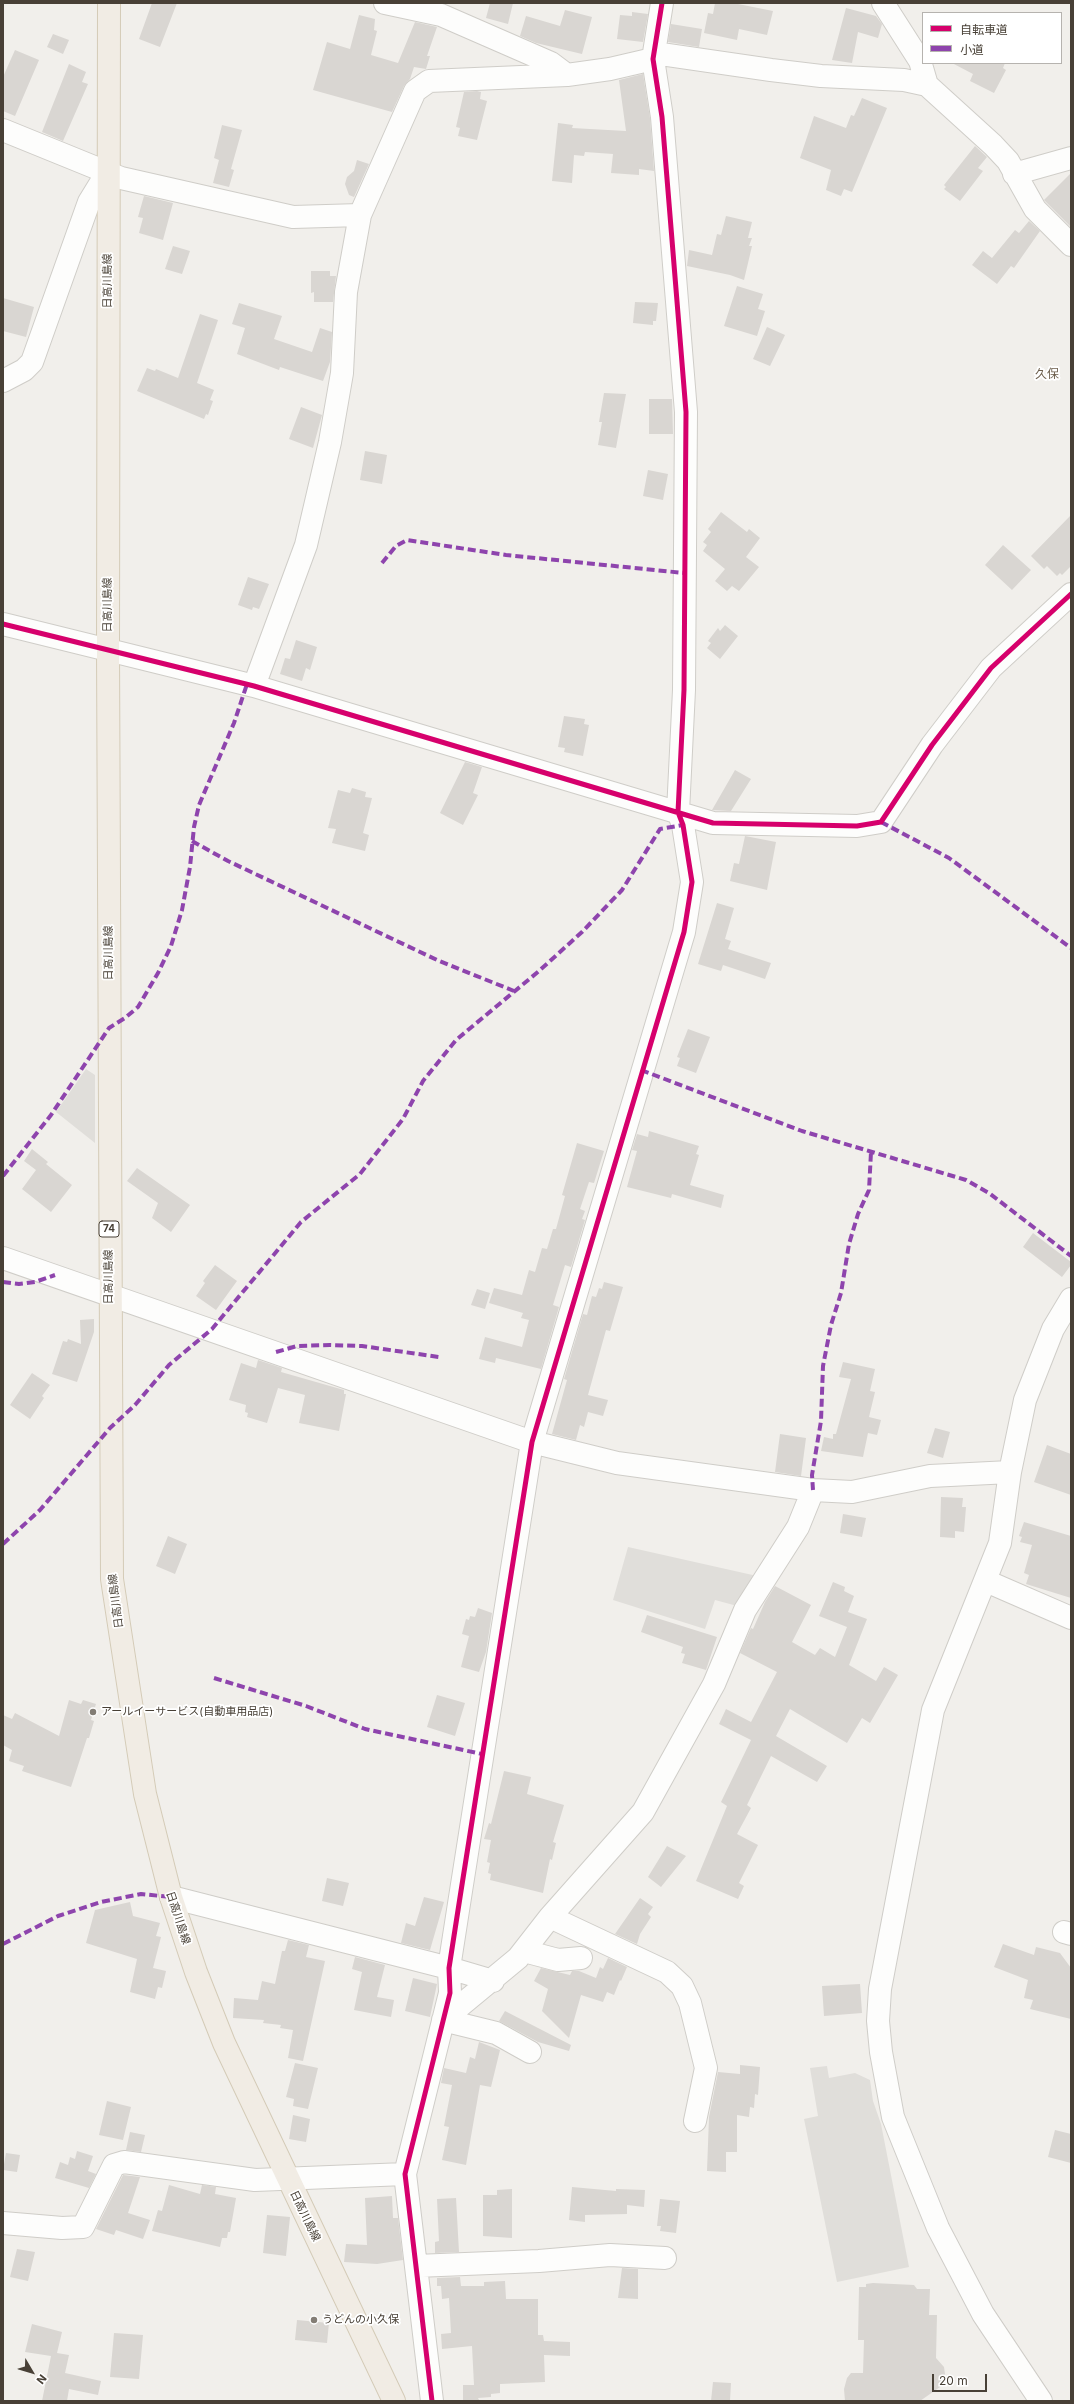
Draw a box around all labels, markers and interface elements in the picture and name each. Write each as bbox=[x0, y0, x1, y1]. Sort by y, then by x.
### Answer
legend bbox=[922, 12, 1062, 64]
text: 自転車道 bbox=[960, 22, 1008, 37]
text: 小道 bbox=[960, 42, 984, 57]
street label: 日高川島線 bbox=[101, 254, 115, 308]
district label: 久保 bbox=[1035, 367, 1059, 381]
street label: 日高川島線 bbox=[101, 578, 115, 632]
street label: 日高川島線 bbox=[102, 926, 116, 980]
road number: 74 bbox=[99, 1221, 119, 1237]
street label: 日高川島線 bbox=[102, 1250, 116, 1304]
street label: 日高川島線 bbox=[106, 1573, 126, 1629]
place label: アールイーサービス(自動車用品店) bbox=[101, 1705, 273, 1719]
marker: アールイーサービス(自動車用品店) bbox=[88, 1707, 98, 1717]
street label: 日高川島線 bbox=[163, 1890, 193, 1946]
street label: 日高川島線 bbox=[287, 2188, 323, 2244]
place label: うどんの小久保 bbox=[322, 2313, 399, 2327]
marker: うどんの小久保 bbox=[309, 2315, 319, 2325]
north arrow bbox=[12, 2352, 52, 2392]
scale bar bbox=[934, 2366, 989, 2392]
text: N bbox=[33, 2372, 50, 2387]
text: 20 m bbox=[939, 2373, 968, 2388]

